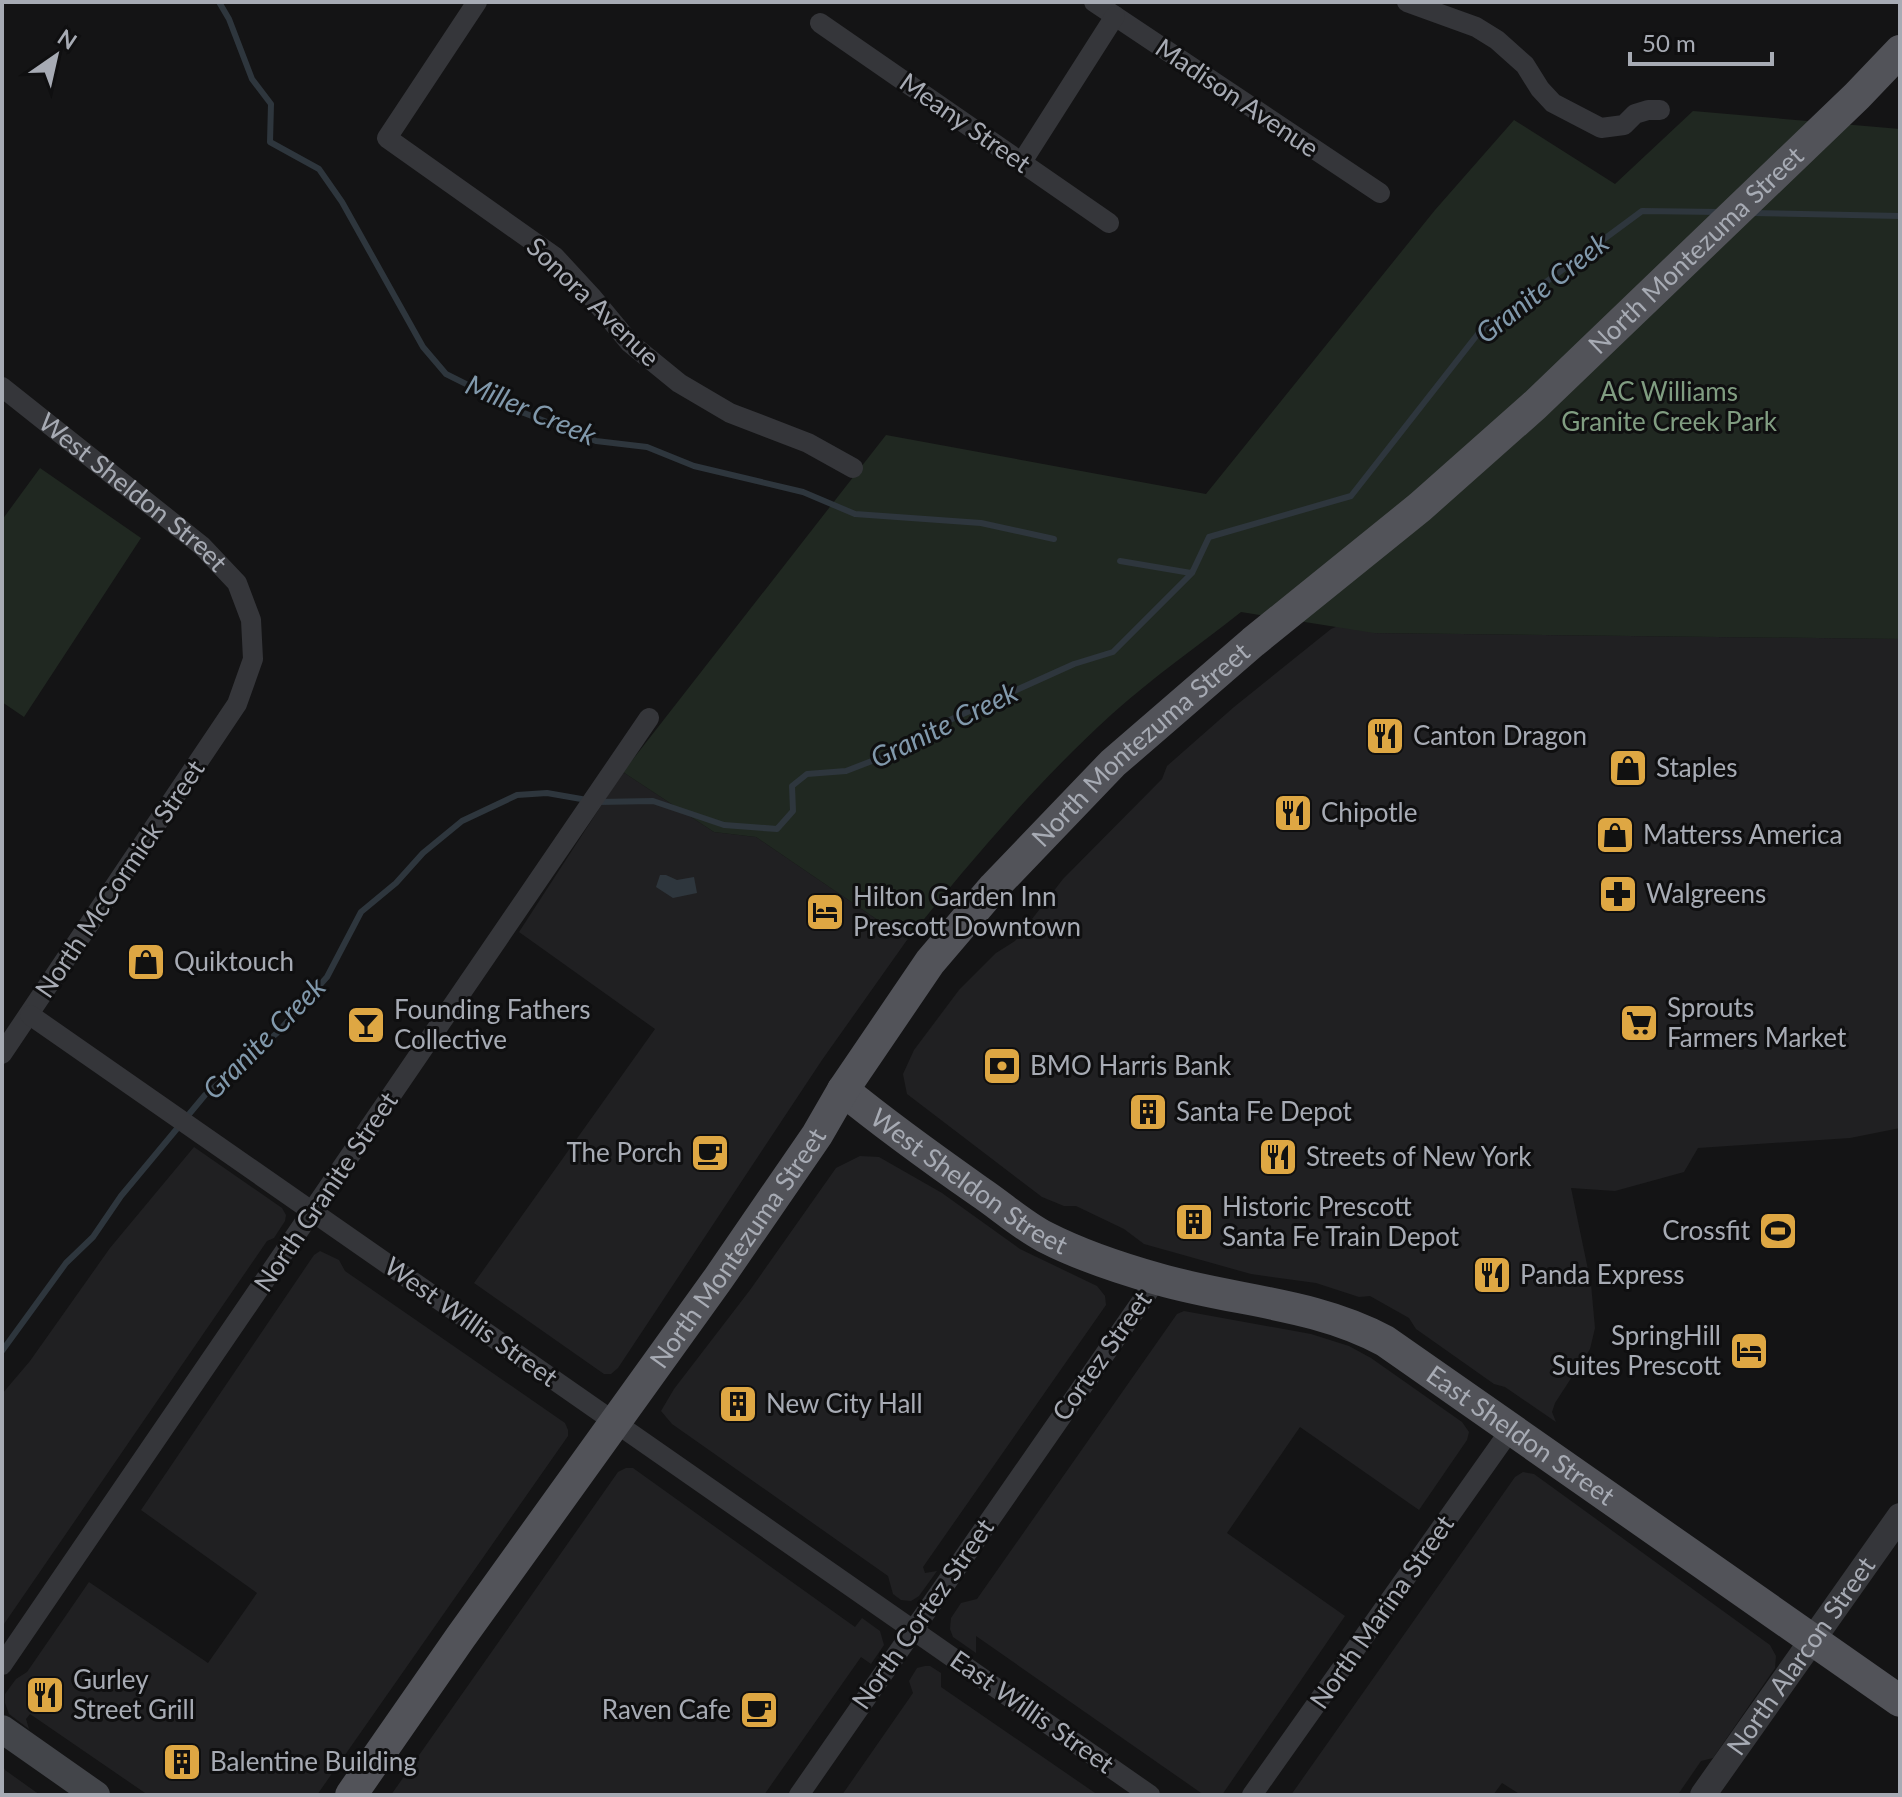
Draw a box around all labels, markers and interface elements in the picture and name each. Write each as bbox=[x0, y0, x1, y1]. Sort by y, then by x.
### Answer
north arrow bbox=[16, 16, 96, 96]
scale bar bbox=[1630, 16, 1772, 66]
text: N bbox=[53, 23, 82, 55]
text: 50 m bbox=[1642, 28, 1696, 57]
street label: Madison Avenue bbox=[1150, 31, 1325, 164]
street label: Meany Street bbox=[894, 65, 1038, 179]
street label: North Montezuma Street bbox=[1581, 139, 1810, 360]
water label: Granite Creek bbox=[1468, 224, 1615, 350]
street label: Sonora Avenue bbox=[521, 230, 667, 373]
water label: Miller Creek bbox=[461, 366, 602, 452]
park label: AC Williams Granite Creek Park bbox=[1561, 375, 1778, 437]
street label: West Sheldon Street bbox=[33, 406, 235, 578]
street label: North Montezuma Street bbox=[1025, 635, 1256, 853]
water label: Granite Creek bbox=[865, 674, 1023, 774]
restaurant icon: Canton Dragon bbox=[1364, 715, 1406, 757]
place label: Canton Dragon bbox=[1413, 719, 1587, 751]
shop icon: Staples bbox=[1607, 747, 1649, 789]
place label: Staples bbox=[1656, 751, 1737, 783]
street label: North McCormick Street bbox=[28, 753, 211, 1003]
restaurant icon: Chipotle bbox=[1272, 792, 1314, 834]
place label: Chipotle bbox=[1321, 796, 1417, 828]
shop icon: Matterss America bbox=[1594, 814, 1636, 856]
place label: Matterss America bbox=[1643, 818, 1842, 850]
pharmacy icon: Walgreens bbox=[1597, 873, 1639, 915]
place label: Walgreens bbox=[1646, 877, 1766, 909]
place label: Hilton Garden Inn Prescott Downtown bbox=[853, 880, 1081, 942]
hotel icon: Hilton Garden Inn Prescott Downtown bbox=[804, 891, 846, 933]
shop icon: Quiktouch bbox=[125, 941, 167, 983]
place label: Quiktouch bbox=[174, 945, 294, 977]
water label: Granite Creek bbox=[195, 968, 332, 1106]
place label: Sprouts Farmers Market bbox=[1667, 991, 1847, 1053]
place label: Founding Fathers Collective bbox=[394, 993, 591, 1055]
supermarket icon: Sprouts Farmers Market bbox=[1618, 1002, 1660, 1044]
bar icon: Founding Fathers Collective bbox=[345, 1004, 387, 1046]
bank icon: BMO Harris Bank bbox=[981, 1045, 1023, 1087]
place label: BMO Harris Bank bbox=[1030, 1049, 1232, 1081]
street label: North Granite Street bbox=[246, 1085, 404, 1297]
building icon: Santa Fe Depot bbox=[1127, 1091, 1169, 1133]
place label: Santa Fe Depot bbox=[1176, 1095, 1352, 1127]
street label: West Sheldon Street bbox=[864, 1101, 1073, 1261]
street label: North Montezuma Street bbox=[642, 1122, 833, 1374]
cafe icon: The Porch bbox=[689, 1132, 731, 1174]
place label: The Porch bbox=[566, 1136, 682, 1168]
restaurant icon: Streets of New York bbox=[1257, 1136, 1299, 1178]
place label: Streets of New York bbox=[1306, 1140, 1532, 1172]
place label: Historic Prescott Santa Fe Train Depot bbox=[1222, 1190, 1460, 1252]
building icon: Historic Prescott Santa Fe Train Depot bbox=[1173, 1201, 1215, 1243]
sports icon: Crossfit bbox=[1757, 1210, 1799, 1252]
place label: Crossfit bbox=[1662, 1214, 1751, 1246]
street label: West Willis Street bbox=[379, 1250, 565, 1393]
restaurant icon: Panda Express bbox=[1471, 1254, 1513, 1296]
place label: Panda Express bbox=[1520, 1258, 1684, 1290]
street label: Cortez Street bbox=[1045, 1284, 1158, 1427]
place label: SpringHill Suites Prescott bbox=[1552, 1319, 1721, 1381]
hotel icon: SpringHill Suites Prescott bbox=[1728, 1330, 1770, 1372]
street label: East Sheldon Street bbox=[1421, 1358, 1622, 1512]
building icon: New City Hall bbox=[717, 1383, 759, 1425]
place label: New City Hall bbox=[766, 1387, 923, 1419]
street label: North Marina Street bbox=[1302, 1508, 1460, 1714]
street label: North Cortez Street bbox=[844, 1511, 1000, 1715]
street label: North Alarcon Street bbox=[1719, 1550, 1882, 1761]
street label: East Willis Street bbox=[945, 1643, 1121, 1780]
place label: Gurley Street Grill bbox=[73, 1663, 195, 1725]
restaurant icon: Gurley Street Grill bbox=[24, 1674, 66, 1716]
cafe icon: Raven Cafe bbox=[738, 1689, 780, 1731]
place label: Raven Cafe bbox=[602, 1693, 731, 1725]
building icon: Balentine Building bbox=[161, 1741, 203, 1783]
place label: Balentine Building bbox=[210, 1745, 417, 1777]

